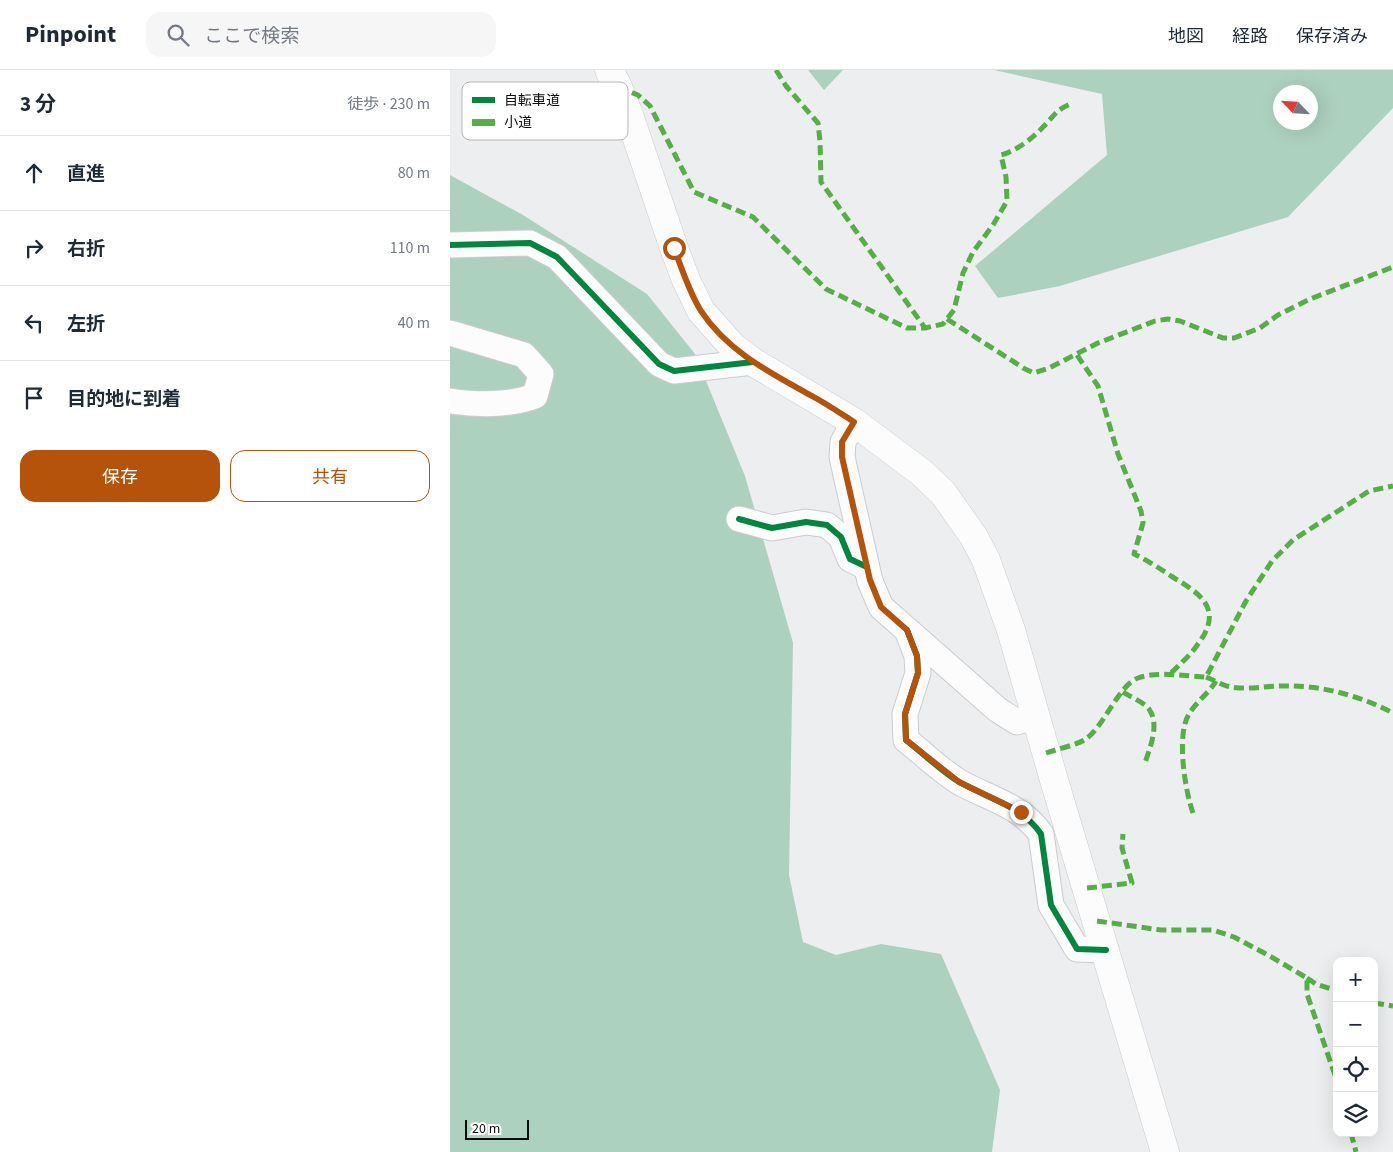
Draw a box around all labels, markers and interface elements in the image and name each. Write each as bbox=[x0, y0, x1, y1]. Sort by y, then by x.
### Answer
search box bbox=[146, 12, 496, 57]
text: Pinpoint bbox=[25, 17, 116, 52]
icon: search bbox=[164, 21, 192, 49]
text: ここで検索 bbox=[204, 23, 299, 50]
text: 地図 bbox=[1168, 24, 1204, 49]
text: 経路 bbox=[1232, 24, 1268, 49]
text: 保存済み bbox=[1296, 24, 1368, 49]
legend bbox=[462, 82, 628, 140]
north arrow bbox=[1273, 85, 1318, 130]
text: 3 分 bbox=[20, 89, 56, 119]
text: 自転車道 bbox=[504, 91, 560, 111]
text: 徒歩 · 230 m bbox=[347, 93, 430, 115]
text: 小道 bbox=[504, 113, 532, 133]
icon: ahead bbox=[20, 159, 48, 187]
text: 直進 bbox=[67, 161, 105, 188]
text: 80 m bbox=[398, 162, 430, 184]
icon: right bbox=[20, 234, 48, 262]
text: 右折 bbox=[67, 236, 105, 263]
text: 110 m bbox=[390, 237, 430, 259]
route start bbox=[663, 237, 686, 260]
icon: left bbox=[20, 309, 48, 337]
text: 左折 bbox=[67, 311, 105, 338]
text: 40 m bbox=[398, 312, 430, 334]
icon: arrive bbox=[20, 384, 48, 412]
text: 目的地に到着 bbox=[67, 386, 181, 413]
button: 保存 bbox=[20, 450, 220, 502]
button: 共有 bbox=[230, 450, 430, 502]
route end bbox=[1010, 801, 1033, 824]
map controls bbox=[1333, 957, 1378, 1137]
button: + bbox=[1333, 957, 1378, 1002]
button: − bbox=[1333, 1002, 1378, 1047]
button: locate bbox=[1333, 1047, 1378, 1092]
button: layers bbox=[1333, 1092, 1378, 1137]
scale bar bbox=[465, 1117, 529, 1140]
text: 20 m bbox=[472, 1119, 500, 1139]

